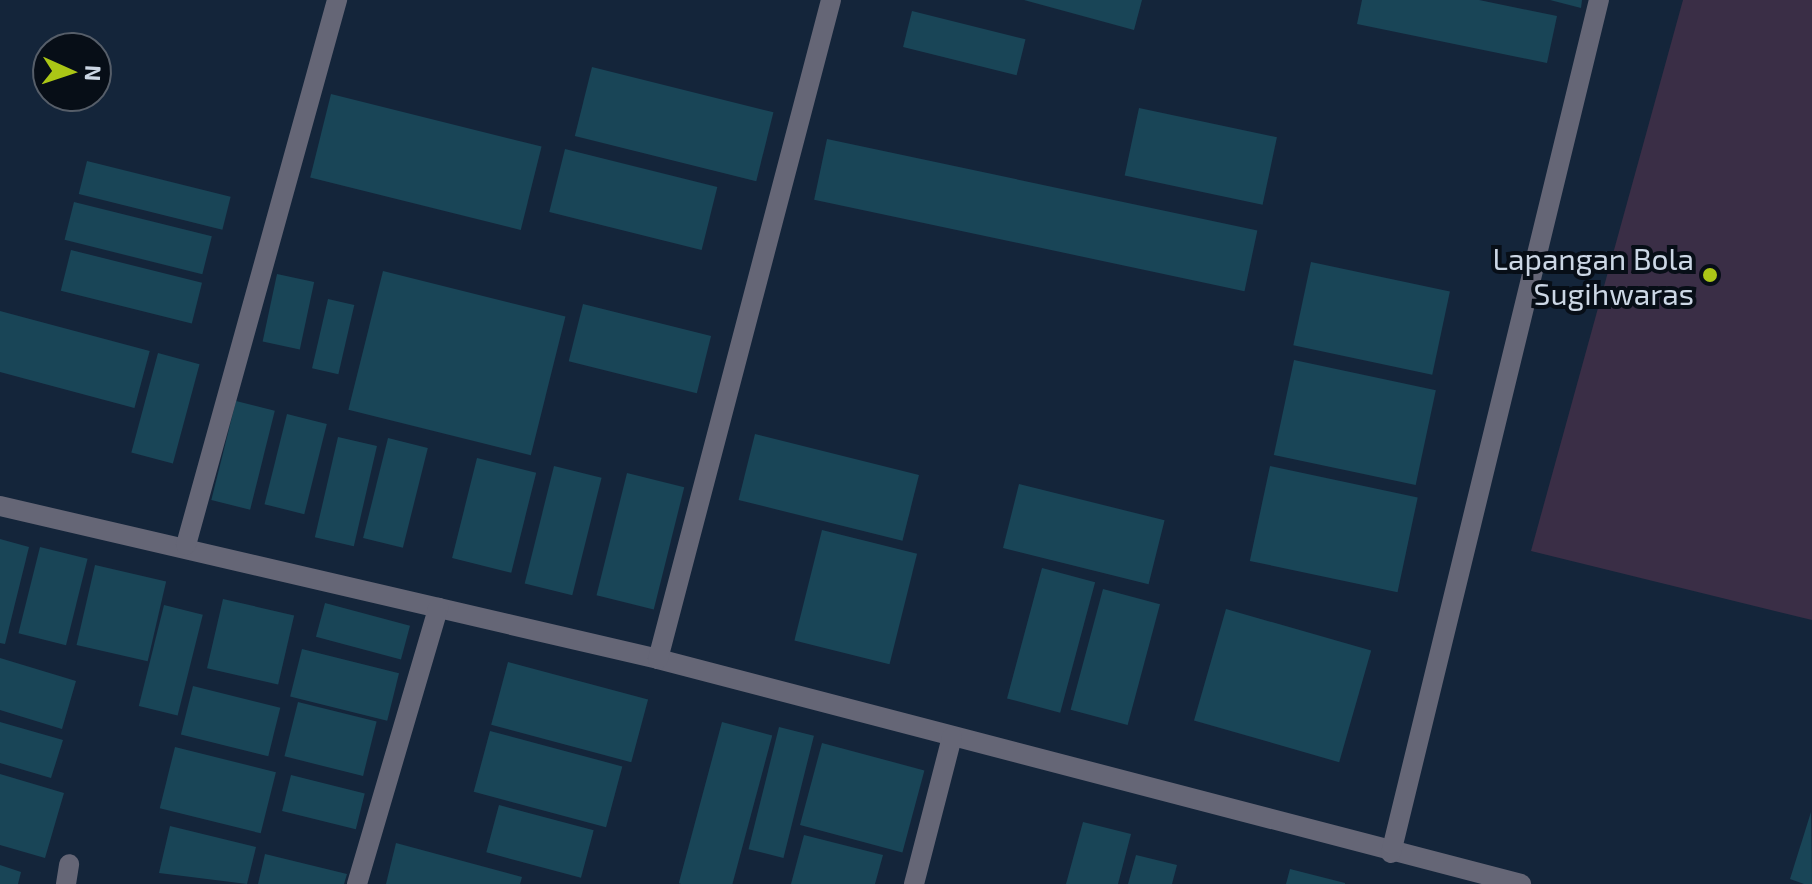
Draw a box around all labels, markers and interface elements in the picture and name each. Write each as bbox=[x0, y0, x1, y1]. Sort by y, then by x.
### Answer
north arrow bbox=[32, 32, 112, 112]
text: N bbox=[81, 65, 107, 82]
place label: Lapangan Bola Sugihwaras bbox=[1493, 240, 1694, 310]
marker: Lapangan Bola Sugihwaras bbox=[1701, 266, 1719, 284]

